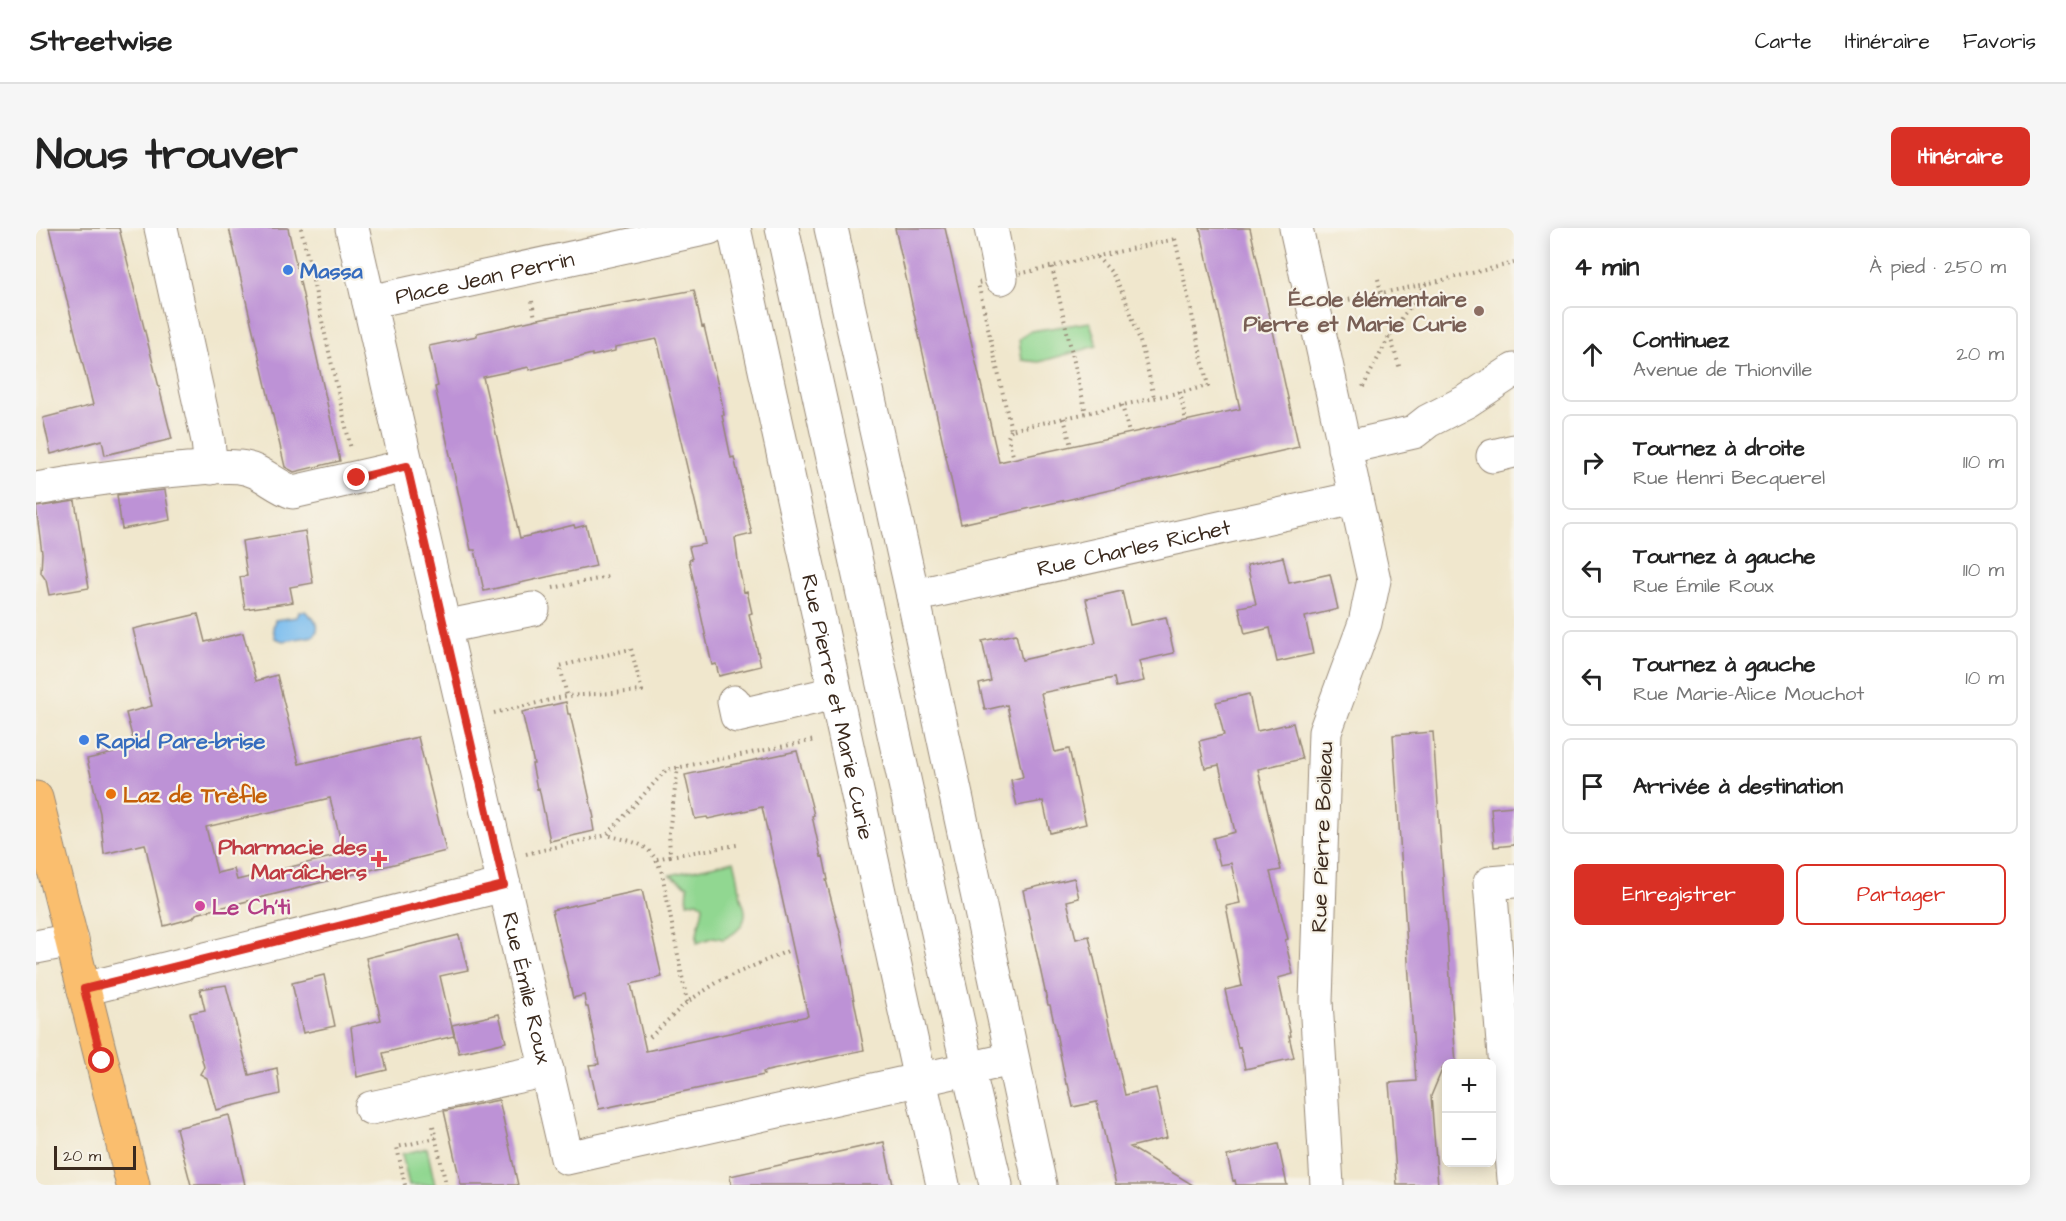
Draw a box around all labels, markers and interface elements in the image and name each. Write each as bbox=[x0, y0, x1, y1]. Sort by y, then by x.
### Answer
text: Streetwise bbox=[30, 22, 172, 61]
text: Carte bbox=[1755, 27, 1812, 56]
text: Itinéraire bbox=[1845, 27, 1930, 56]
text: Favoris bbox=[1963, 27, 2036, 56]
text: Nous trouver bbox=[36, 127, 298, 185]
button: Itinéraire bbox=[1891, 127, 2030, 186]
street label: Place Jean Perrin bbox=[392, 244, 577, 313]
text: 4 min bbox=[1574, 249, 1639, 285]
text: À pied · 250 m bbox=[1869, 253, 2006, 281]
place label: Massa bbox=[300, 256, 363, 287]
marker: Massa bbox=[281, 263, 295, 277]
place label: École élémentaire Pierre et Marie Curie bbox=[1243, 284, 1467, 340]
marker: École élémentaire Pierre et Marie Curie bbox=[1472, 304, 1486, 318]
text: Continuez bbox=[1633, 325, 1729, 356]
icon: ahead bbox=[1576, 338, 1609, 371]
text: 20 m bbox=[1956, 340, 2004, 368]
text: Avenue de Thionville bbox=[1633, 356, 1812, 384]
text: Tournez à droite bbox=[1633, 433, 1805, 464]
icon: right bbox=[1576, 446, 1609, 479]
text: 110 m bbox=[1963, 448, 2004, 476]
route end bbox=[343, 464, 369, 490]
text: Rue Henri Becquerel bbox=[1633, 464, 1825, 492]
street label: Rue Charles Richet bbox=[1034, 512, 1234, 585]
text: Tournez à gauche bbox=[1633, 541, 1815, 572]
icon: left bbox=[1576, 554, 1609, 587]
text: 110 m bbox=[1963, 556, 2004, 584]
street label: Rue Pierre et Marie Curie bbox=[793, 571, 881, 843]
text: Rue Émile Roux bbox=[1633, 572, 1774, 600]
text: Tournez à gauche bbox=[1633, 649, 1815, 680]
icon: left bbox=[1576, 662, 1609, 695]
text: 10 m bbox=[1965, 664, 2004, 692]
text: Rue Marie-Alice Mouchot bbox=[1633, 680, 1864, 708]
place label: Rapid Pare-brise bbox=[96, 726, 266, 757]
marker: Rapid Pare-brise bbox=[77, 733, 91, 747]
street label: Rue Pierre Boileau bbox=[1304, 741, 1341, 933]
icon: arrive bbox=[1576, 770, 1609, 803]
text: Arrivée à destination bbox=[1633, 771, 1843, 802]
place label: Laz de Trèfle bbox=[123, 780, 267, 811]
marker: Laz de Trèfle bbox=[104, 787, 118, 801]
place label: Pharmacie des Maraîchers bbox=[218, 832, 367, 888]
marker: Pharmacie des Maraîchers bbox=[372, 852, 386, 866]
button: Enregistrer bbox=[1574, 864, 1784, 925]
button: Partager bbox=[1796, 864, 2006, 925]
place label: Le Ch'ti bbox=[212, 892, 291, 923]
marker: Le Ch'ti bbox=[193, 899, 207, 913]
street label: Rue Émile Roux bbox=[494, 909, 559, 1068]
route start bbox=[88, 1047, 114, 1073]
map controls bbox=[1442, 1059, 1496, 1167]
button: + bbox=[1442, 1059, 1496, 1113]
button: − bbox=[1442, 1113, 1496, 1167]
scale bar bbox=[54, 1143, 136, 1170]
text: 20 m bbox=[63, 1145, 101, 1167]

